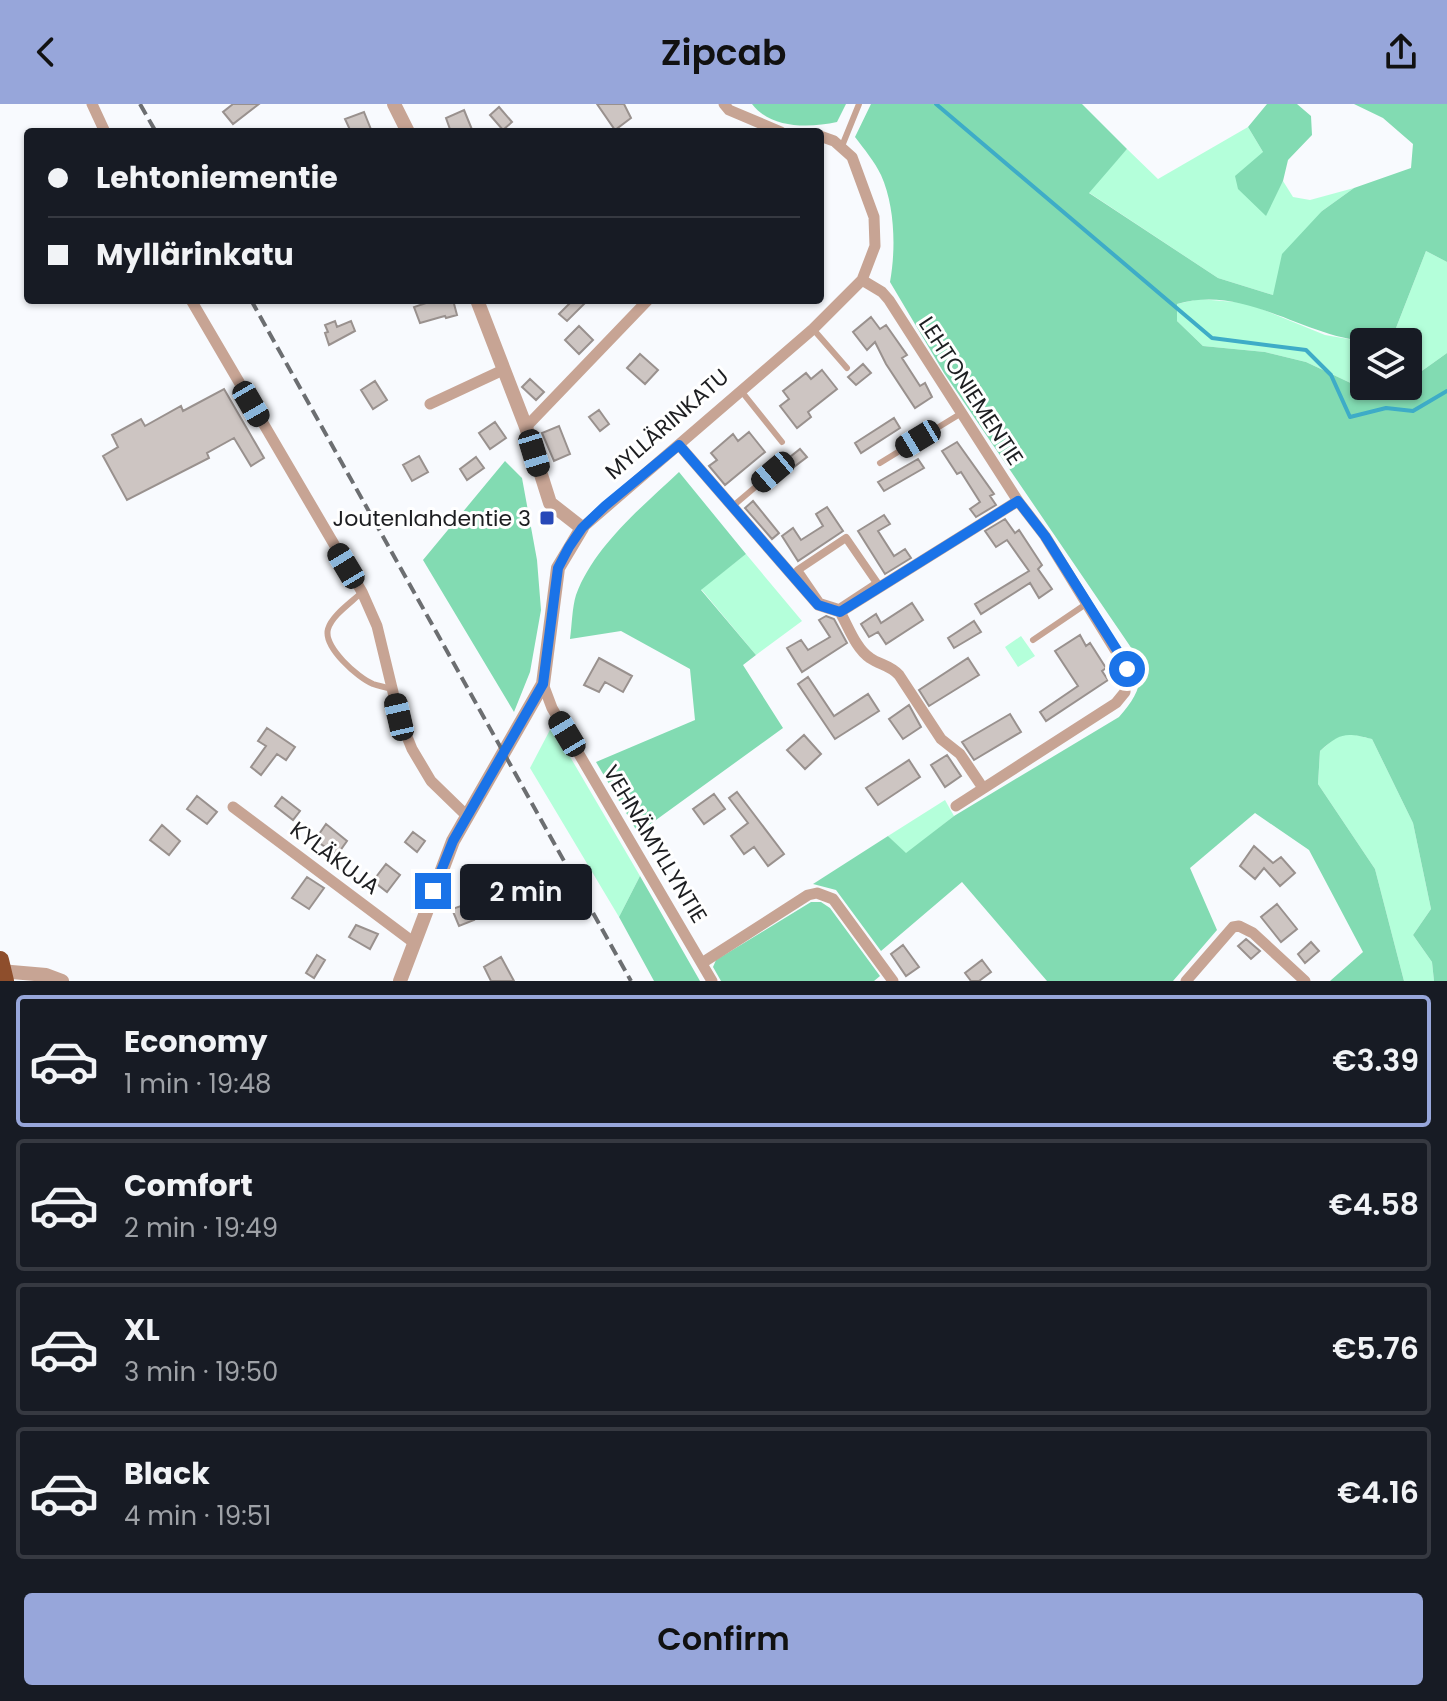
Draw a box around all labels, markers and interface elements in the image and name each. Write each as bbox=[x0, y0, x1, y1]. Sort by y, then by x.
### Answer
text: Zipcab bbox=[661, 27, 786, 78]
icon: back bbox=[24, 30, 68, 74]
icon: share bbox=[1379, 30, 1423, 74]
text: Lehtoniementie bbox=[96, 156, 338, 199]
text: Myllärinkatu bbox=[96, 233, 294, 276]
street label: LEHTONIEMENTIE bbox=[911, 311, 1031, 471]
map controls bbox=[1350, 328, 1422, 400]
button: layers bbox=[1350, 328, 1422, 400]
street label: MYLLÄRINKATU bbox=[598, 362, 736, 486]
car bbox=[229, 377, 273, 431]
car bbox=[891, 416, 945, 462]
car bbox=[516, 427, 552, 479]
car bbox=[747, 447, 799, 497]
place label: Joutenlahdentie 3 bbox=[333, 503, 531, 534]
marker: Joutenlahdentie 3 bbox=[538, 509, 556, 527]
car bbox=[323, 539, 369, 593]
route start bbox=[1109, 651, 1145, 687]
car bbox=[382, 691, 416, 743]
car bbox=[544, 707, 590, 761]
street label: VEHNÄMYLLYNTIE bbox=[596, 759, 714, 929]
street label: KYLÄKUJA bbox=[284, 814, 386, 902]
callout: 2 min bbox=[461, 863, 593, 919]
route end bbox=[415, 873, 451, 909]
text: 2 min bbox=[490, 874, 562, 910]
text: Economy bbox=[124, 1020, 268, 1063]
icon: car bbox=[28, 1025, 100, 1097]
text: €3.39 bbox=[1333, 1039, 1419, 1082]
text: 1 min · 19:48 bbox=[124, 1066, 271, 1102]
text: Comfort bbox=[124, 1164, 253, 1207]
icon: car bbox=[28, 1169, 100, 1241]
text: €4.58 bbox=[1329, 1183, 1419, 1226]
text: 2 min · 19:49 bbox=[124, 1210, 278, 1246]
text: XL bbox=[124, 1308, 160, 1351]
icon: car bbox=[28, 1313, 100, 1385]
text: €5.76 bbox=[1332, 1327, 1419, 1370]
text: 3 min · 19:50 bbox=[124, 1354, 278, 1390]
text: Black bbox=[124, 1452, 210, 1495]
icon: car bbox=[28, 1457, 100, 1529]
text: €4.16 bbox=[1337, 1471, 1419, 1514]
text: 4 min · 19:51 bbox=[124, 1498, 271, 1534]
button: Confirm bbox=[24, 1593, 1423, 1685]

